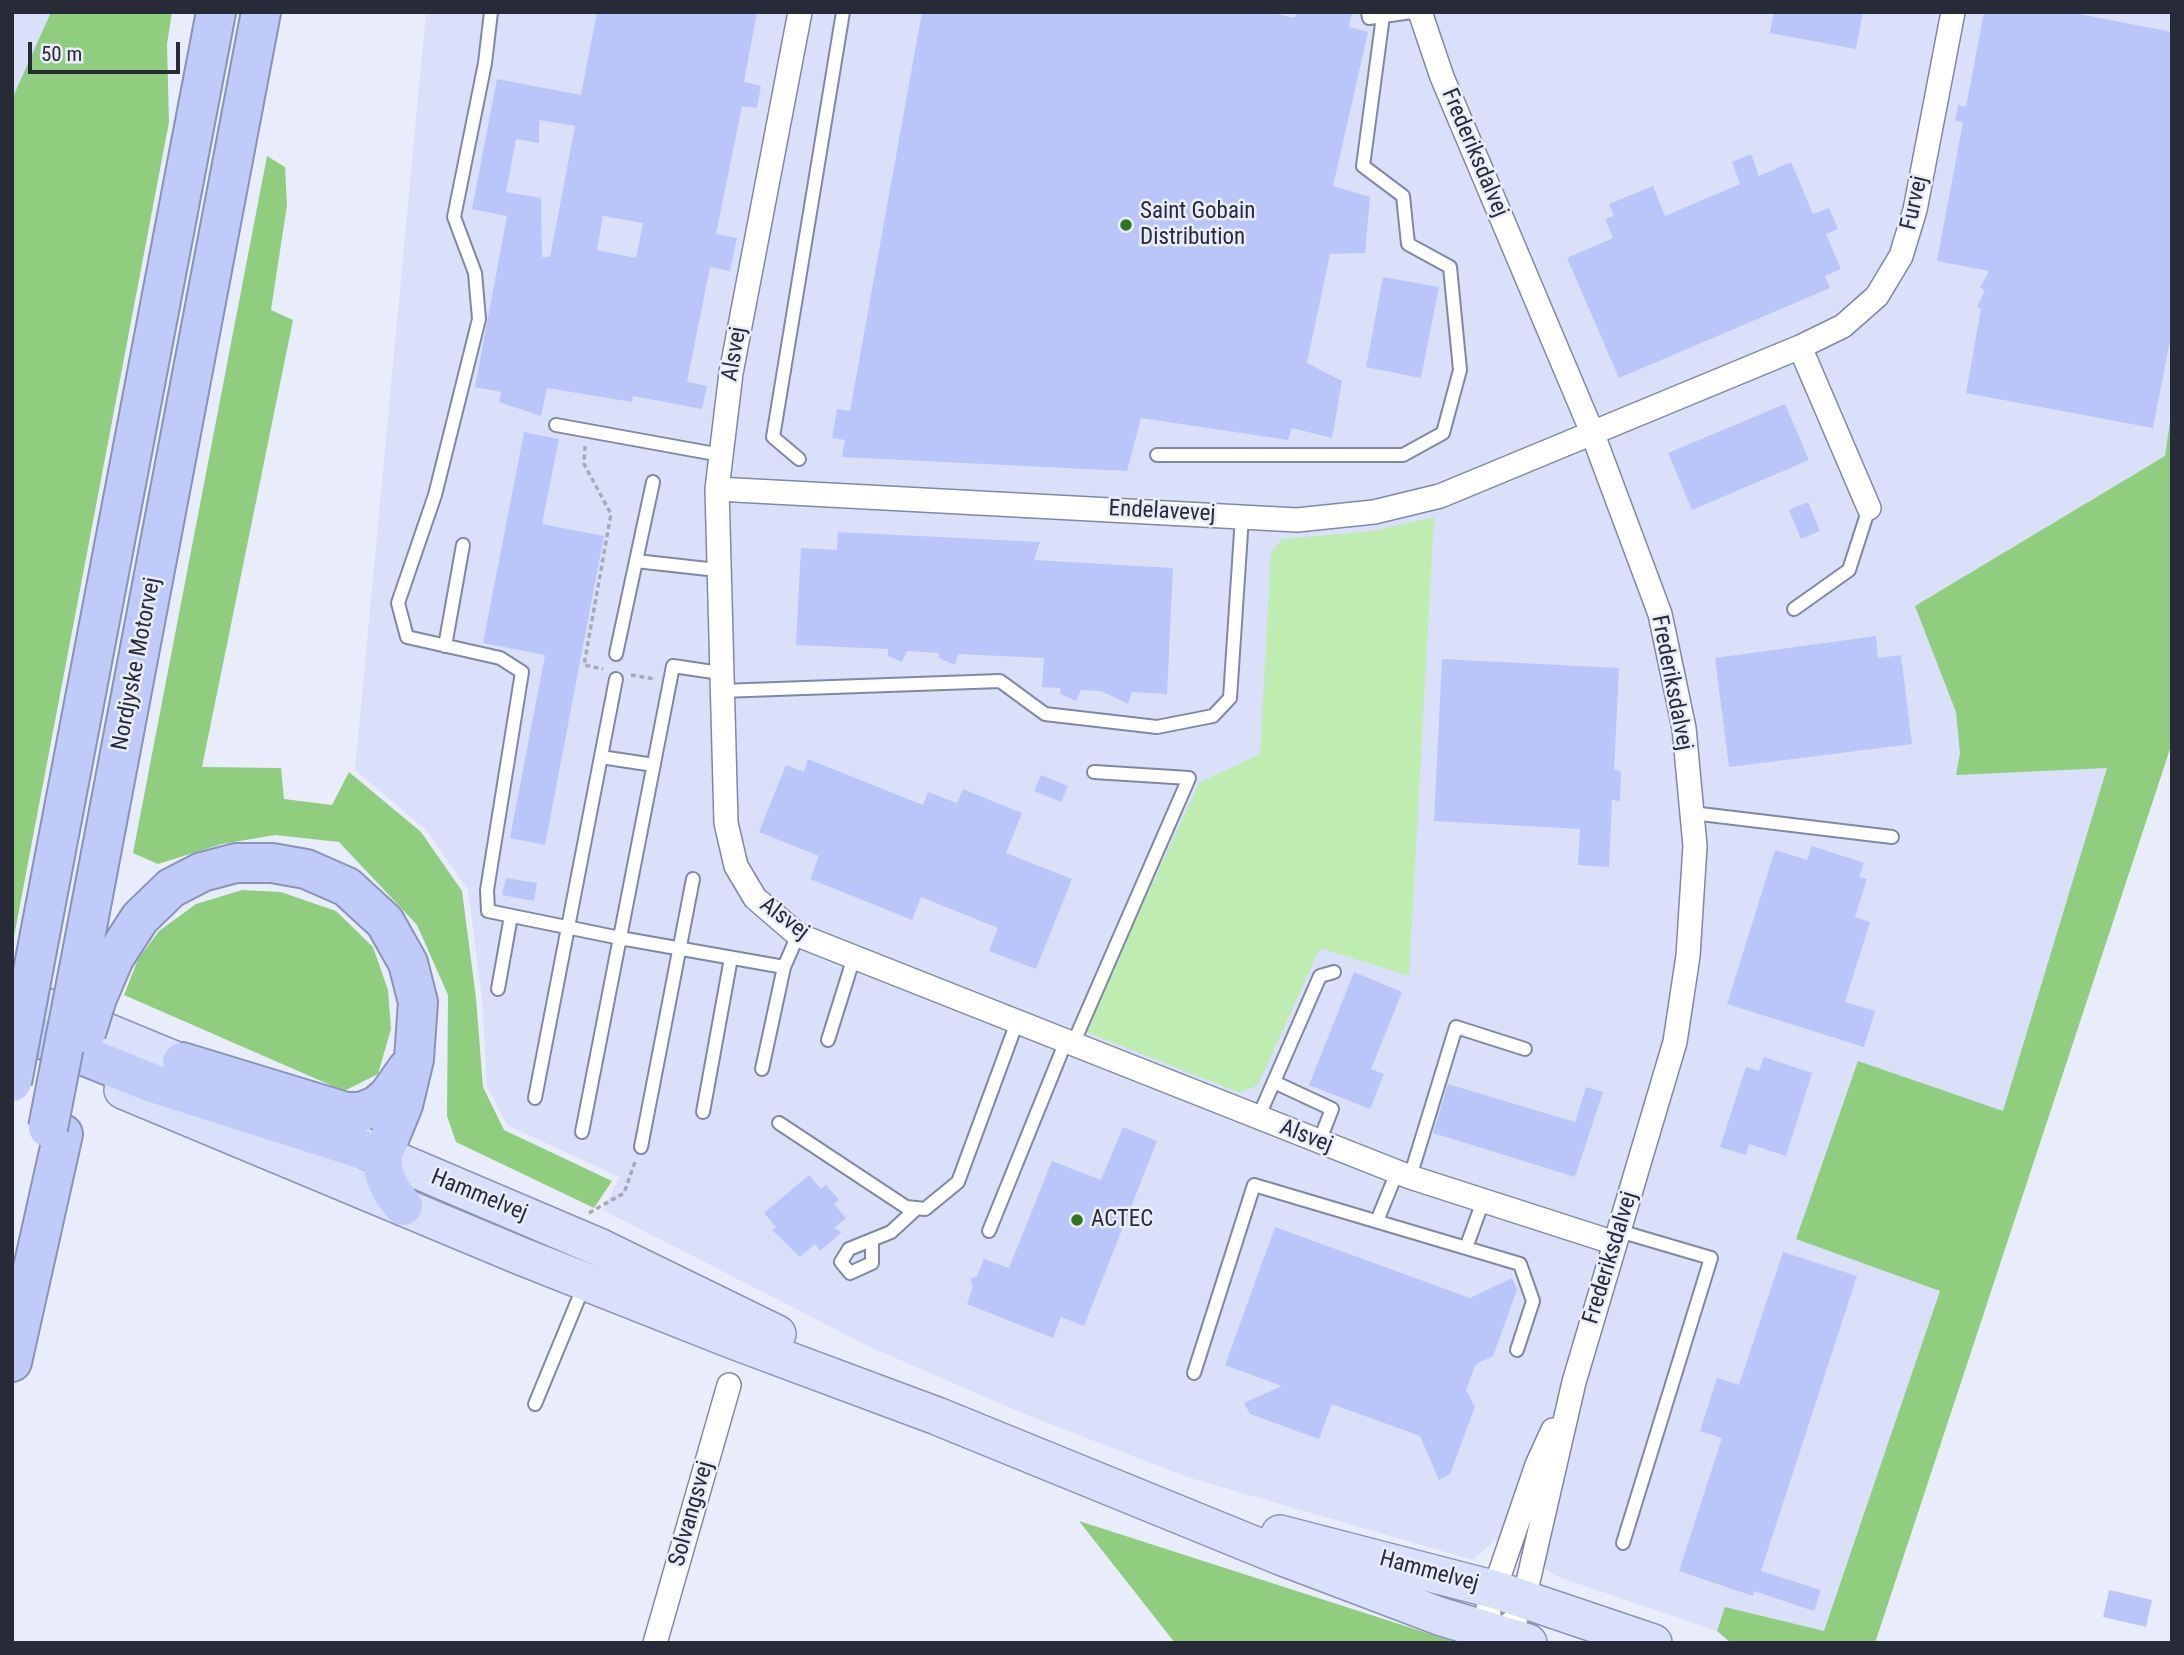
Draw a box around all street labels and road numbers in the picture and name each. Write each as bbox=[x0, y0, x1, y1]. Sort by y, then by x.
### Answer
street label: Frederiksdalvej bbox=[1435, 85, 1513, 221]
street label: Furvej bbox=[1895, 173, 1935, 233]
street label: Alsvej bbox=[717, 325, 753, 383]
street label: Endelavevej bbox=[1108, 495, 1216, 529]
street label: Nordjyske Motorvej bbox=[107, 575, 167, 753]
street label: Frederiksdalvej bbox=[1644, 613, 1698, 753]
street label: Alsvej bbox=[754, 892, 814, 946]
street label: Alsvej bbox=[1276, 1114, 1336, 1160]
street label: Hammelvej bbox=[427, 1164, 531, 1228]
street label: Frederiksdalvej bbox=[1578, 1188, 1644, 1328]
street label: Solvangsvej bbox=[664, 1458, 720, 1570]
street label: Hammelvej bbox=[1376, 1546, 1482, 1598]

